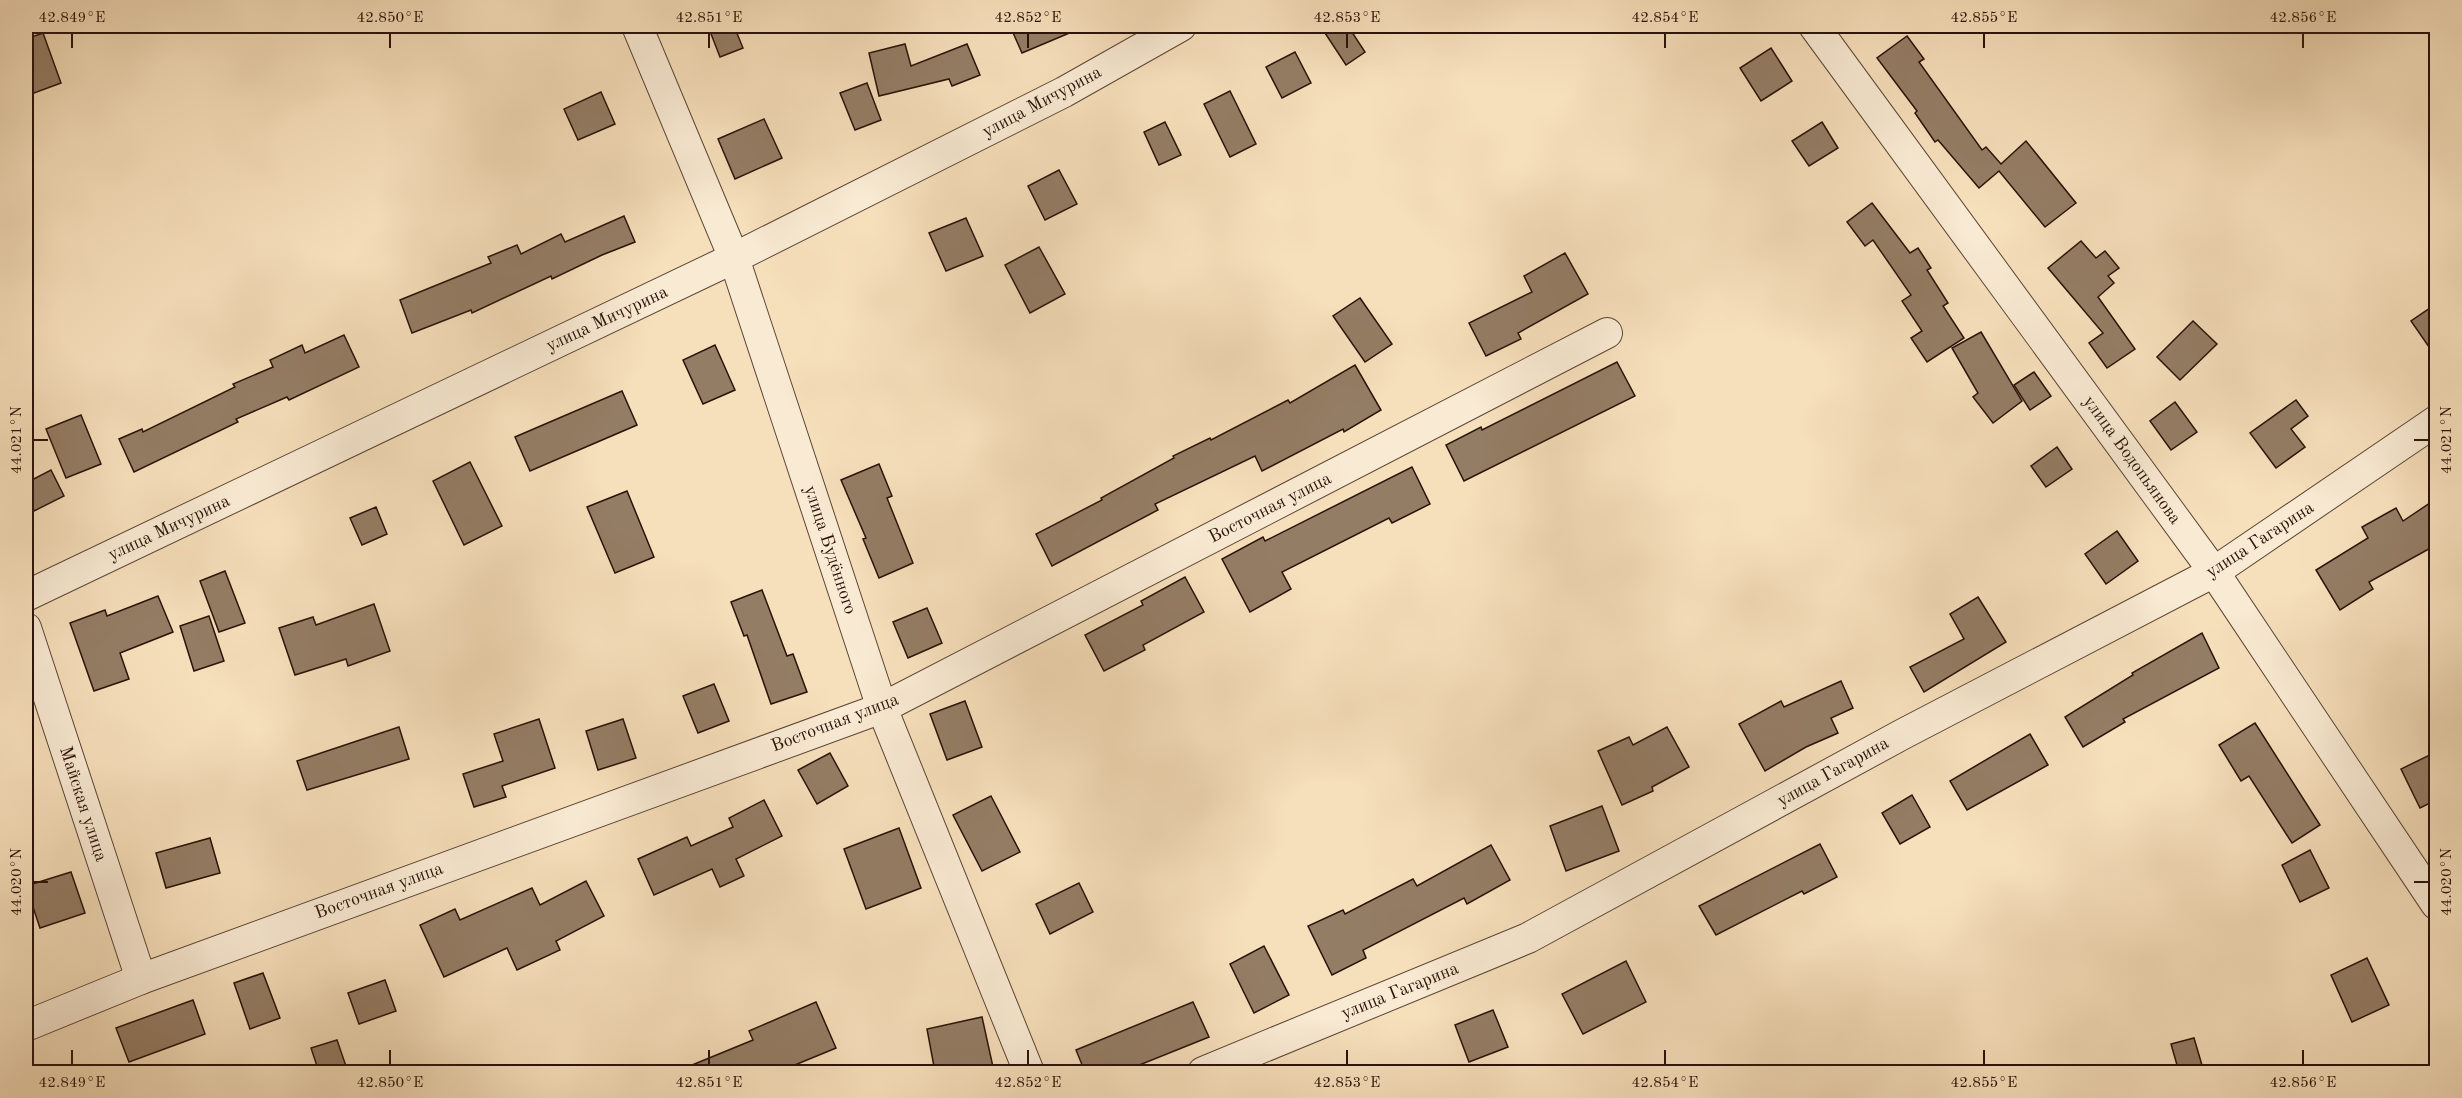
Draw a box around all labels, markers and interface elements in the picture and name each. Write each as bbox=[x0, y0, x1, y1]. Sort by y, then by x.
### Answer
text: 42.849°E bbox=[39, 11, 105, 26]
text: 42.850°E bbox=[357, 11, 423, 26]
text: 42.851°E bbox=[676, 11, 742, 26]
text: 42.852°E bbox=[995, 11, 1061, 26]
text: 42.853°E bbox=[1314, 11, 1380, 26]
text: 42.854°E bbox=[1632, 11, 1698, 26]
text: 42.855°E bbox=[1951, 11, 2017, 26]
text: 42.856°E bbox=[2270, 11, 2336, 26]
street label: улица Мичурина bbox=[979, 63, 1105, 141]
street label: улица Мичурина bbox=[543, 283, 671, 355]
street label: улица Водопьянова bbox=[2080, 393, 2184, 528]
text: 44.021°N bbox=[10, 406, 25, 474]
text: 44.021°N bbox=[2440, 406, 2455, 474]
street label: Восточная улица bbox=[1206, 469, 1334, 547]
street label: улица Будённого bbox=[801, 483, 859, 617]
street label: улица Мичурина bbox=[105, 492, 233, 564]
street label: улица Гагарина bbox=[2203, 498, 2317, 581]
street label: Восточная улица bbox=[769, 690, 901, 756]
street label: улица Гагарина bbox=[1774, 734, 1892, 810]
street label: Майская улица bbox=[56, 744, 110, 864]
text: 44.020°N bbox=[10, 848, 25, 916]
text: 44.020°N bbox=[2440, 848, 2455, 916]
street label: Восточная улица bbox=[313, 859, 446, 923]
street label: улица Гагарина bbox=[1339, 959, 1461, 1023]
text: 42.849°E bbox=[39, 1076, 105, 1091]
text: 42.850°E bbox=[357, 1076, 423, 1091]
text: 42.851°E bbox=[676, 1076, 742, 1091]
text: 42.852°E bbox=[995, 1076, 1061, 1091]
text: 42.853°E bbox=[1314, 1076, 1380, 1091]
text: 42.854°E bbox=[1632, 1076, 1698, 1091]
text: 42.855°E bbox=[1951, 1076, 2017, 1091]
text: 42.856°E bbox=[2270, 1076, 2336, 1091]

